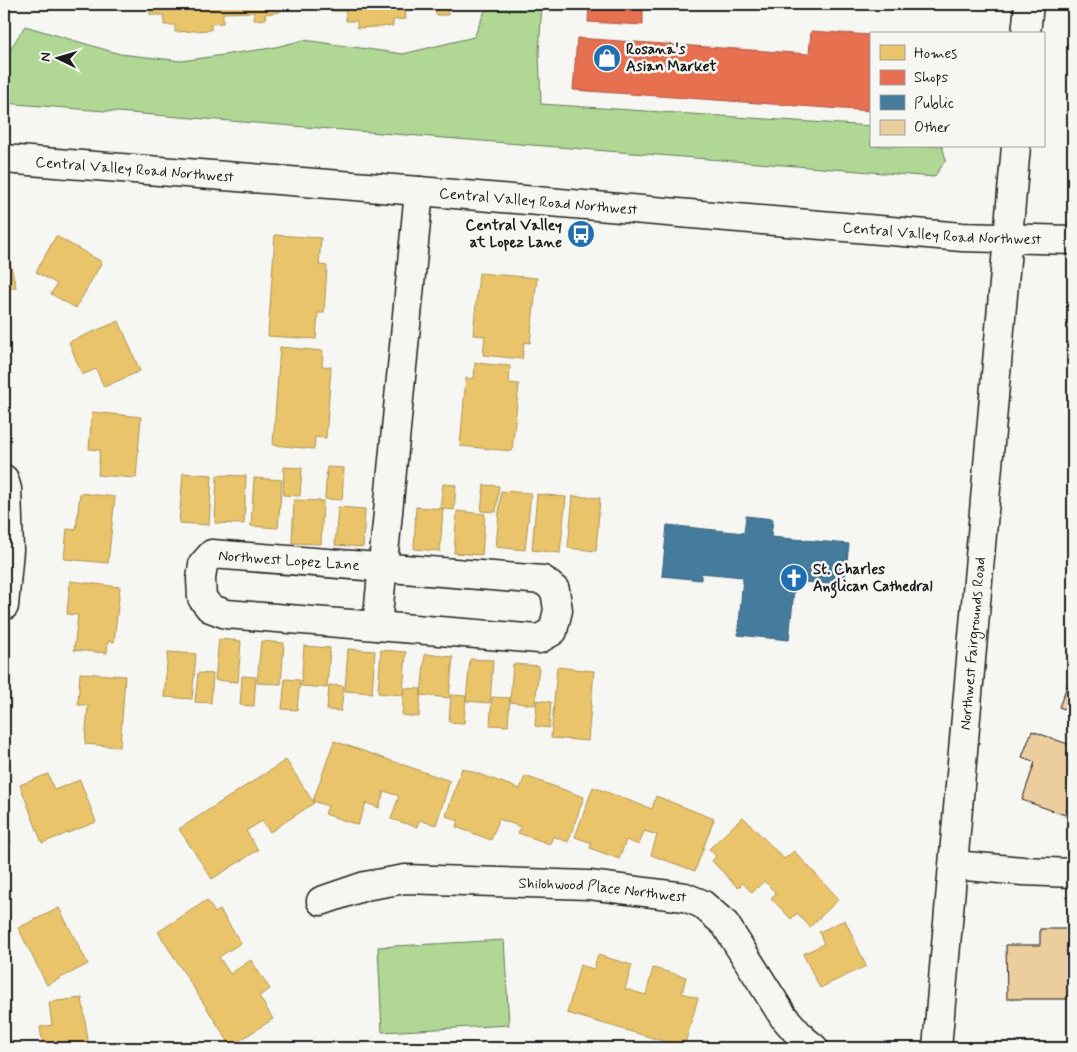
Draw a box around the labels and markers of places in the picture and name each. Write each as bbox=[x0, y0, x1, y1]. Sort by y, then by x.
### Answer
place label: Rosana's Asian Market bbox=[626, 40, 716, 77]
shop icon: Rosana's Asian Market bbox=[592, 43, 622, 73]
place label: Central Valley at Lopez Lane bbox=[466, 216, 562, 253]
bus stop icon: Central Valley at Lopez Lane bbox=[566, 219, 596, 249]
place label: St. Charles Anglican Cathedral bbox=[813, 560, 932, 599]
church icon: St. Charles Anglican Cathedral bbox=[779, 563, 809, 593]

